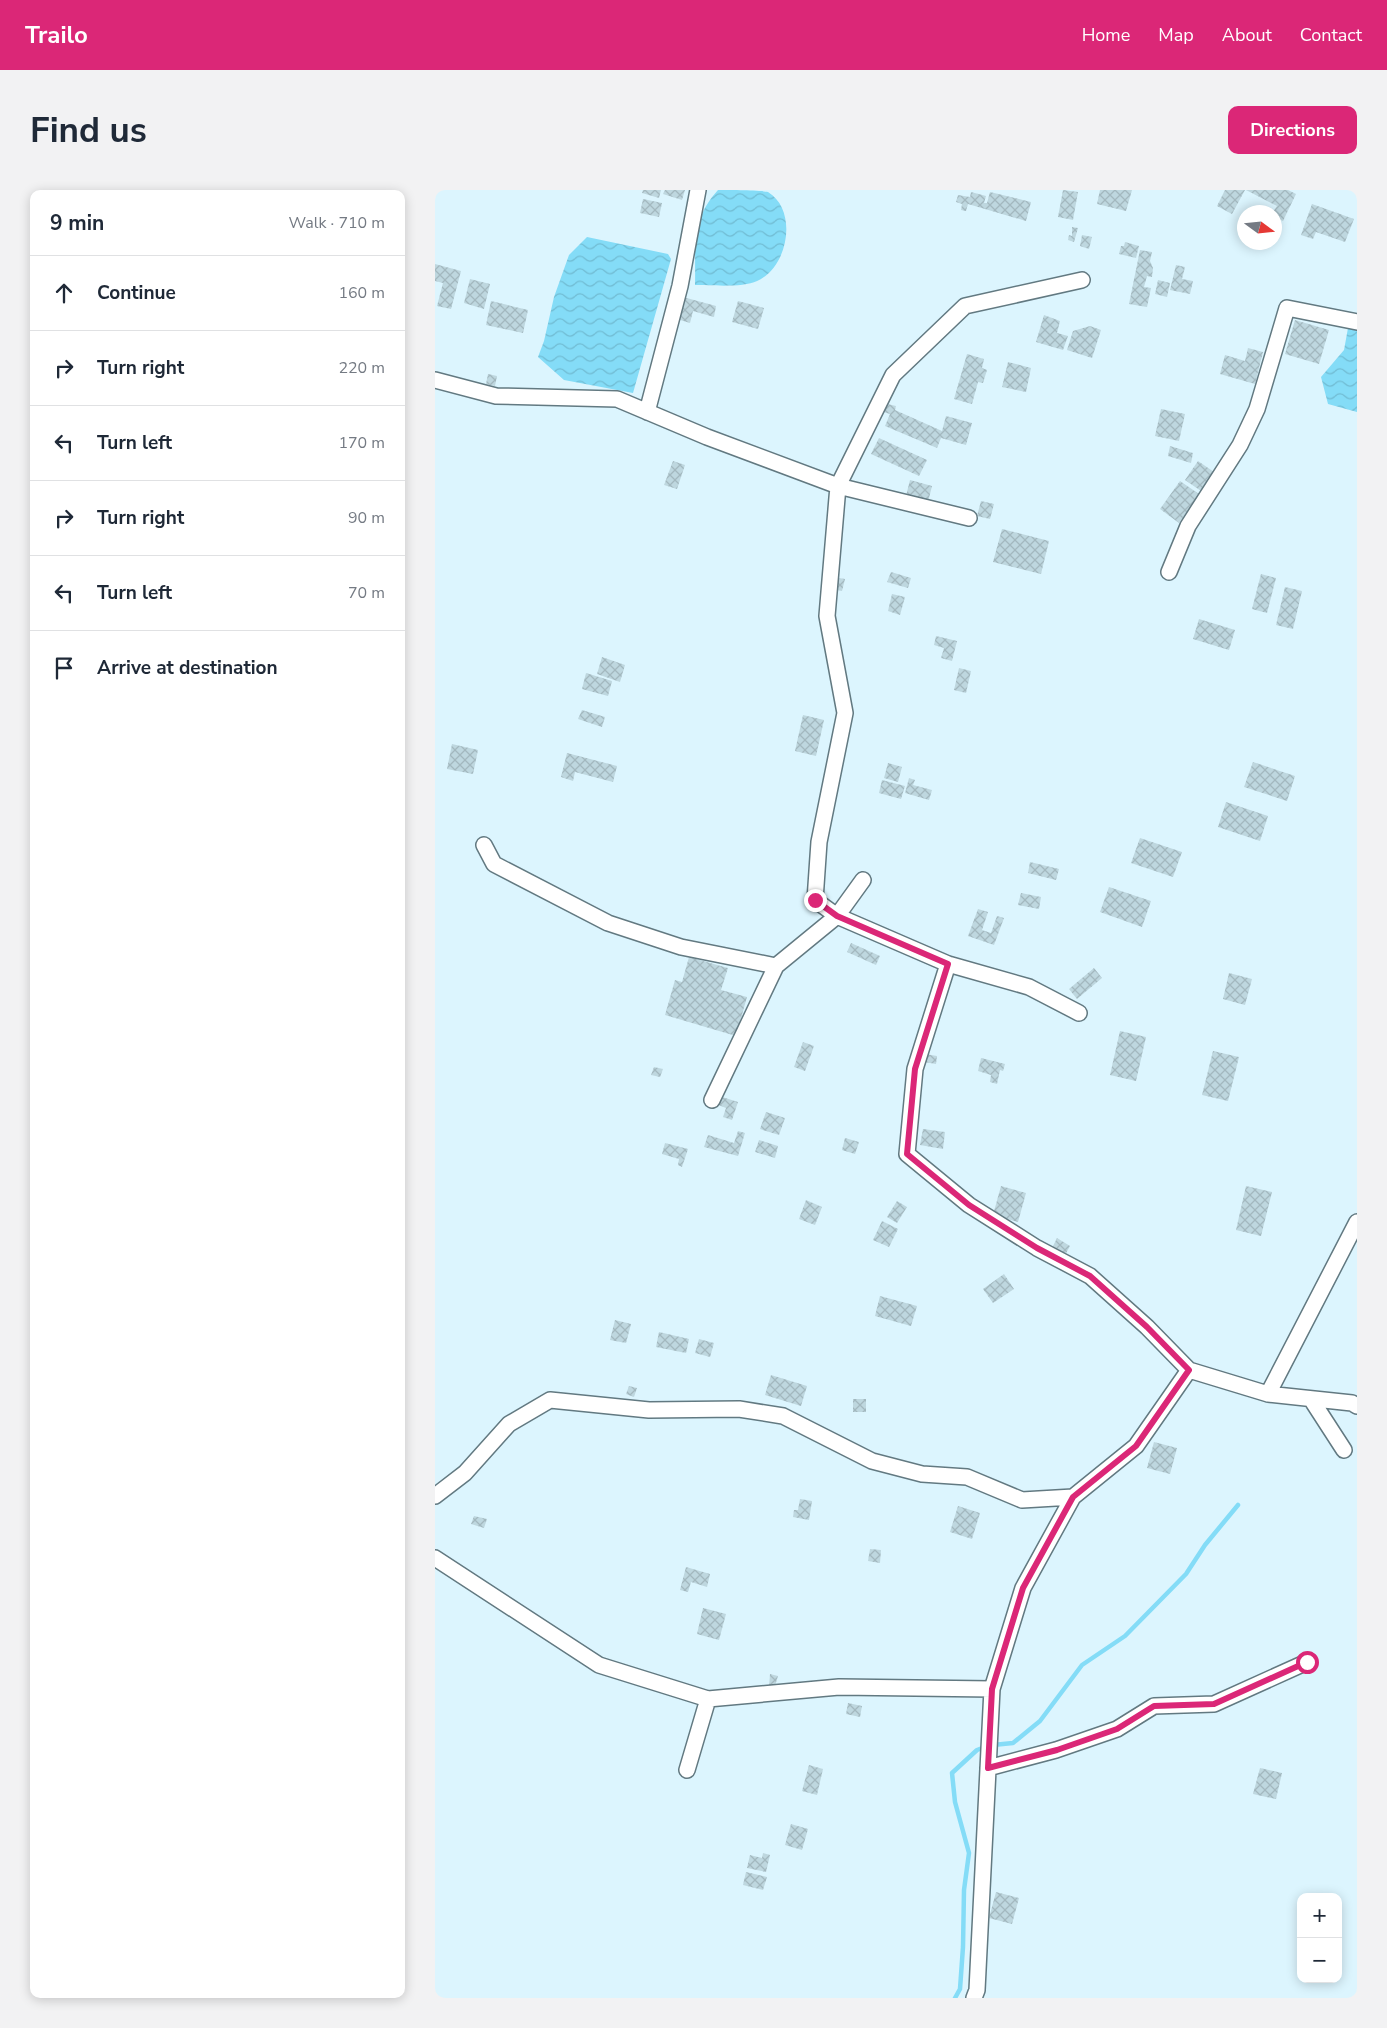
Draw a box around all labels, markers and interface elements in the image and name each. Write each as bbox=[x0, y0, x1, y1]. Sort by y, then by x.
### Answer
text: Trailo bbox=[25, 19, 88, 51]
text: Home bbox=[1082, 23, 1130, 47]
text: Map bbox=[1158, 23, 1194, 47]
text: About bbox=[1222, 23, 1272, 47]
text: Contact bbox=[1300, 23, 1362, 47]
button: Directions bbox=[1228, 106, 1357, 154]
text: Find us bbox=[30, 107, 147, 154]
north arrow bbox=[1237, 205, 1282, 250]
text: 9 min bbox=[50, 209, 104, 237]
text: Walk · 710 m bbox=[289, 212, 385, 234]
icon: ahead bbox=[50, 279, 78, 307]
text: Continue bbox=[97, 280, 176, 306]
text: 160 m bbox=[338, 282, 385, 304]
icon: right bbox=[50, 354, 78, 382]
text: Turn right bbox=[97, 355, 184, 381]
text: 220 m bbox=[338, 357, 385, 379]
icon: left bbox=[50, 429, 78, 457]
text: Turn left bbox=[97, 430, 172, 456]
text: 170 m bbox=[338, 432, 385, 454]
icon: right bbox=[50, 504, 78, 532]
text: Turn right bbox=[97, 505, 184, 531]
text: 90 m bbox=[348, 507, 385, 529]
icon: left bbox=[50, 579, 78, 607]
text: Turn left bbox=[97, 580, 172, 606]
text: 70 m bbox=[348, 582, 385, 604]
icon: arrive bbox=[50, 654, 78, 682]
text: Arrive at destination bbox=[97, 655, 278, 681]
route end bbox=[804, 889, 827, 912]
route start bbox=[1296, 1651, 1319, 1674]
map controls bbox=[1297, 1893, 1342, 1983]
button: + bbox=[1297, 1893, 1342, 1938]
button: − bbox=[1297, 1938, 1342, 1983]

